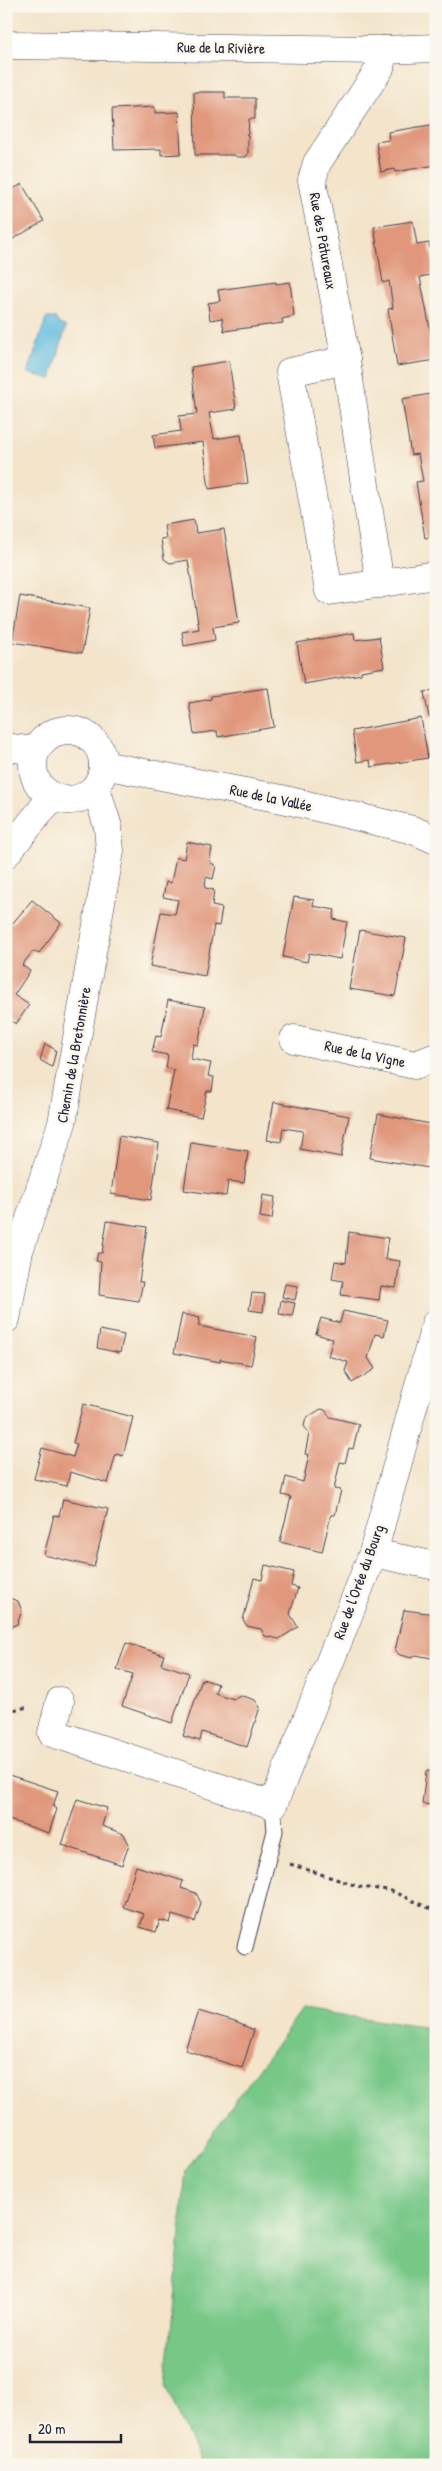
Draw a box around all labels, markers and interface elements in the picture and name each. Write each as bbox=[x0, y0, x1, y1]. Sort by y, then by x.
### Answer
street label: Rue de la Rivière bbox=[177, 36, 265, 59]
street label: Rue des Pâtureaux bbox=[305, 191, 342, 291]
street label: Rue de la Vallée bbox=[228, 779, 314, 816]
street label: Chemin de la Bretonnière bbox=[51, 985, 96, 1125]
street label: Rue de la Vigne bbox=[323, 1035, 407, 1072]
street label: Rue de l'Orée du Bourg bbox=[328, 1521, 389, 1642]
scale bar bbox=[30, 2411, 121, 2443]
text: 20 m bbox=[38, 2418, 65, 2439]

